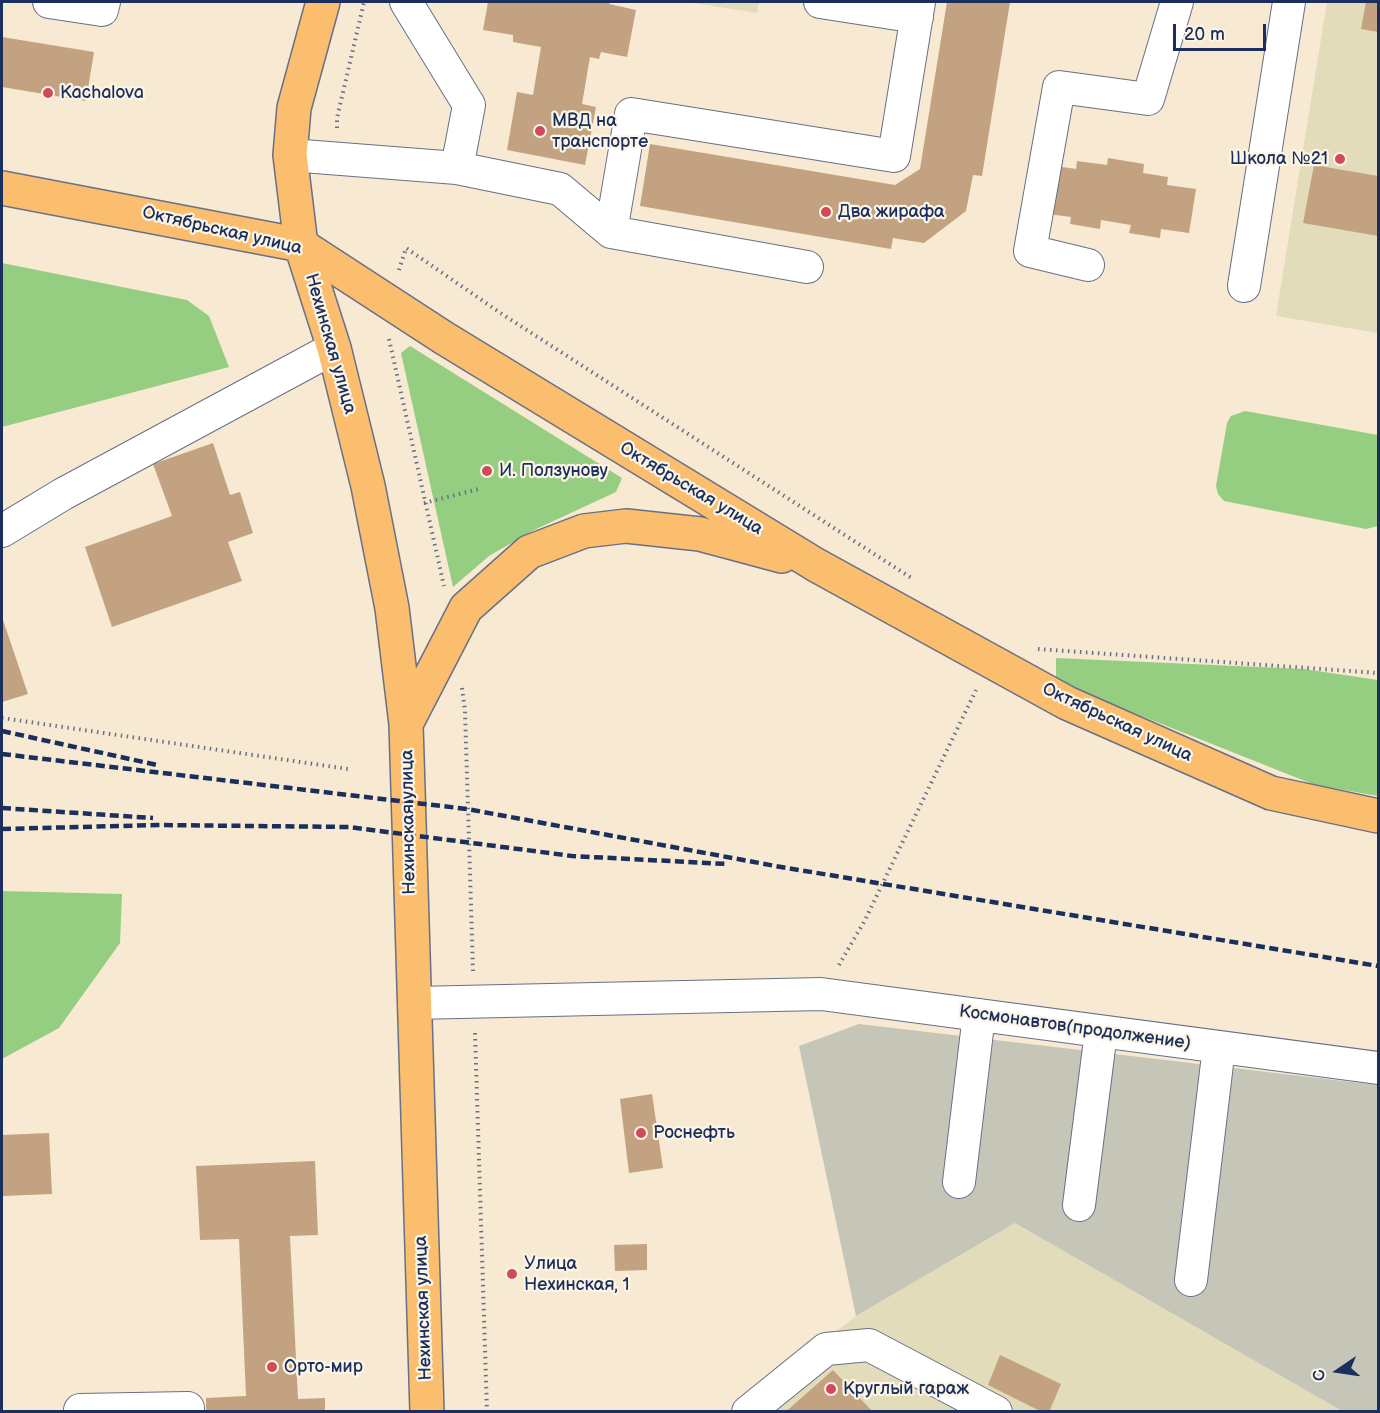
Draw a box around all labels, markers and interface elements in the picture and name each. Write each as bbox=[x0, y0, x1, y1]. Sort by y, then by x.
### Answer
scale bar bbox=[1176, 12, 1269, 50]
text: 20 m bbox=[1184, 24, 1225, 45]
place label: Kachalova bbox=[60, 82, 144, 104]
marker: Kachalova bbox=[41, 86, 55, 100]
place label: МВД на транспорте bbox=[552, 110, 648, 152]
marker: МВД на транспорте bbox=[533, 124, 547, 138]
place label: Школа №21 bbox=[1230, 148, 1328, 170]
marker: Школа №21 bbox=[1333, 152, 1347, 166]
place label: Два жирафа bbox=[838, 201, 945, 223]
street label: Октябрьская улица bbox=[140, 202, 304, 260]
marker: Два жирафа bbox=[819, 205, 833, 219]
street label: Нехинская улица bbox=[300, 271, 360, 417]
street label: Октябрьская улица bbox=[615, 438, 767, 540]
place label: И. Ползунову bbox=[499, 460, 608, 482]
marker: И. Ползунову bbox=[480, 464, 494, 478]
street label: Октябрьская улица bbox=[1038, 679, 1196, 767]
street label: Нехинская улица bbox=[397, 749, 421, 895]
street label: Космонавтов(продолжение) bbox=[958, 1001, 1192, 1055]
place label: Роснефть bbox=[653, 1122, 735, 1144]
marker: Роснефть bbox=[634, 1126, 648, 1140]
street label: Нехинская улица bbox=[411, 1235, 437, 1381]
place label: Улица Нехинская, 1 bbox=[524, 1253, 630, 1296]
marker: Улица Нехинская, 1 bbox=[505, 1267, 519, 1281]
north arrow bbox=[1308, 1341, 1368, 1401]
place label: Орто-мир bbox=[284, 1356, 363, 1378]
marker: Орто-мир bbox=[265, 1360, 279, 1374]
text: С bbox=[1309, 1368, 1330, 1383]
place label: Круглый гараж bbox=[843, 1378, 969, 1400]
marker: Круглый гараж bbox=[824, 1382, 838, 1396]

